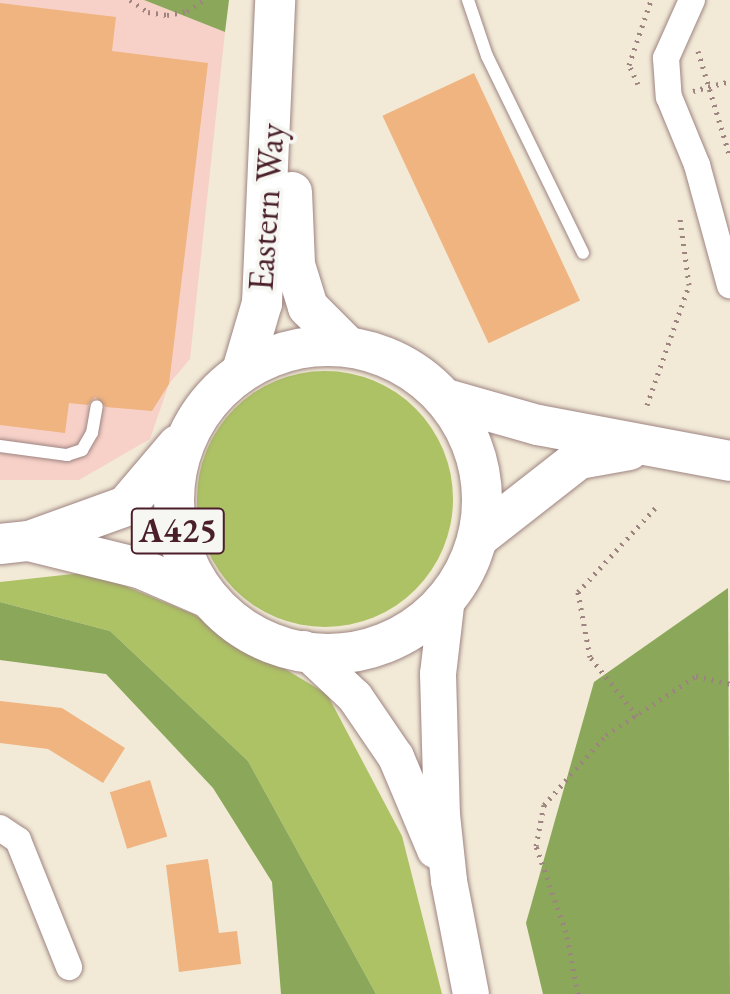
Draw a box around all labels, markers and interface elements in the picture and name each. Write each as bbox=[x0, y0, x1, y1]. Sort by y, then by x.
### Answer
street label: Eastern Way bbox=[239, 122, 293, 292]
road number: A425 bbox=[130, 501, 226, 561]

